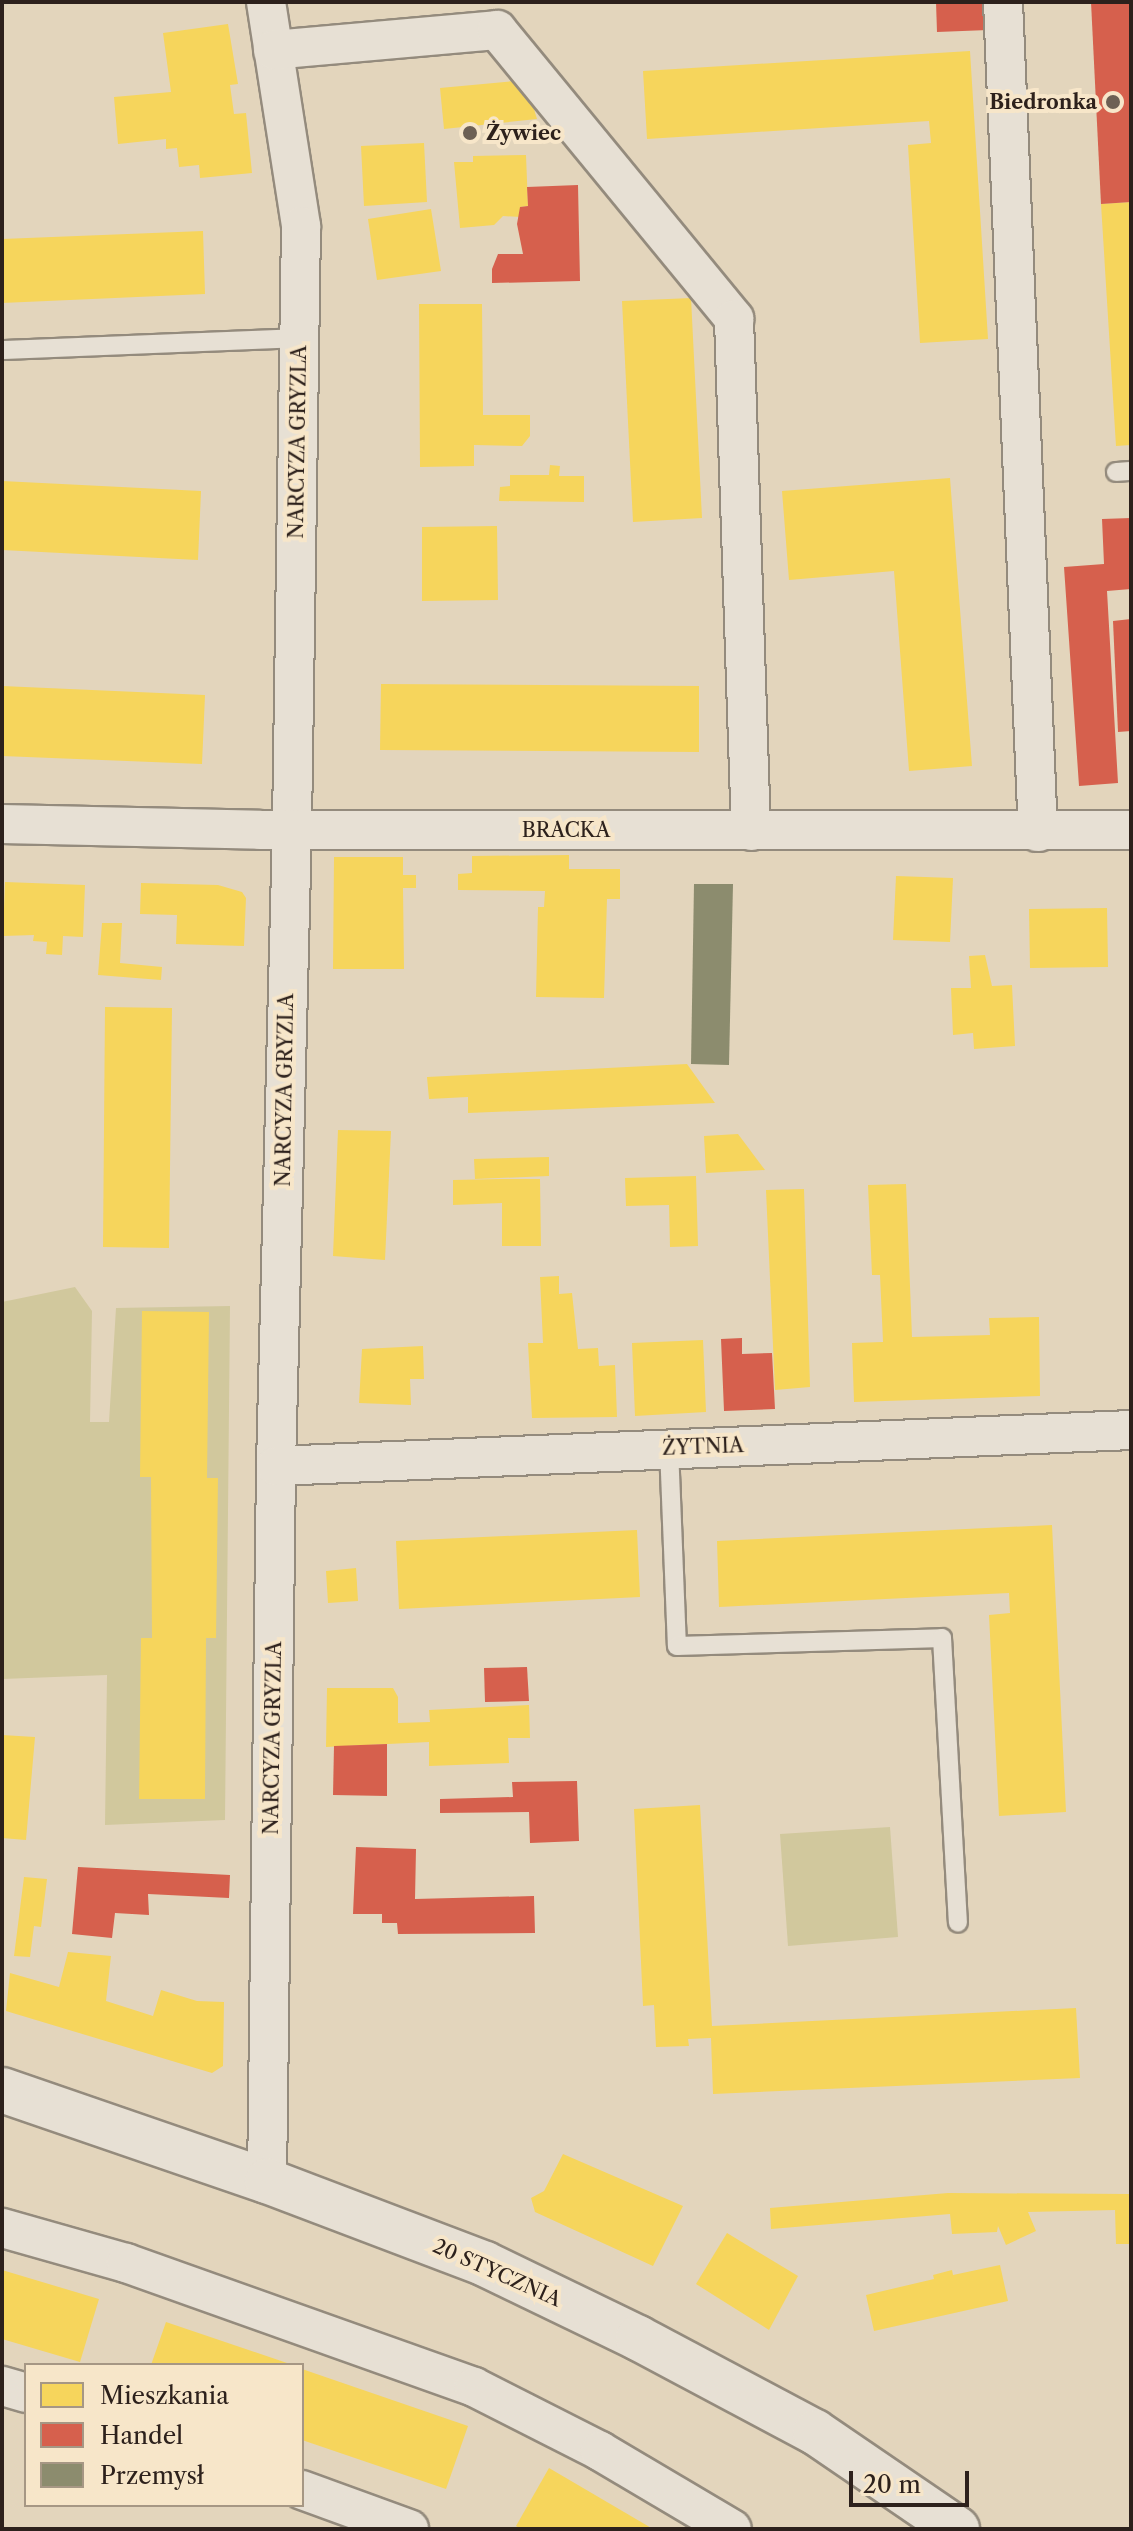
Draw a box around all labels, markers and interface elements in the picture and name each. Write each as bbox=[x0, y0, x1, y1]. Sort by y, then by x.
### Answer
place label: Biedronka bbox=[989, 90, 1097, 114]
marker: Biedronka bbox=[1104, 93, 1122, 111]
place label: Żywiec bbox=[486, 121, 561, 145]
marker: Żywiec bbox=[461, 124, 479, 142]
street label: NARCYZA GRYZLA bbox=[284, 345, 312, 539]
street label: BRACKA bbox=[522, 818, 610, 842]
street label: NARCYZA GRYZLA bbox=[271, 993, 299, 1187]
street label: ŻYTNIA bbox=[662, 1434, 744, 1460]
street label: NARCYZA GRYZLA bbox=[259, 1641, 287, 1835]
street label: 20 STYCZNIA bbox=[429, 2234, 565, 2312]
legend bbox=[24, 2363, 304, 2507]
text: Mieszkania bbox=[100, 2381, 229, 2410]
text: Handel bbox=[100, 2421, 183, 2450]
scale bar bbox=[853, 2455, 973, 2505]
text: Przemysł bbox=[100, 2461, 204, 2490]
text: 20 m bbox=[863, 2470, 921, 2499]

